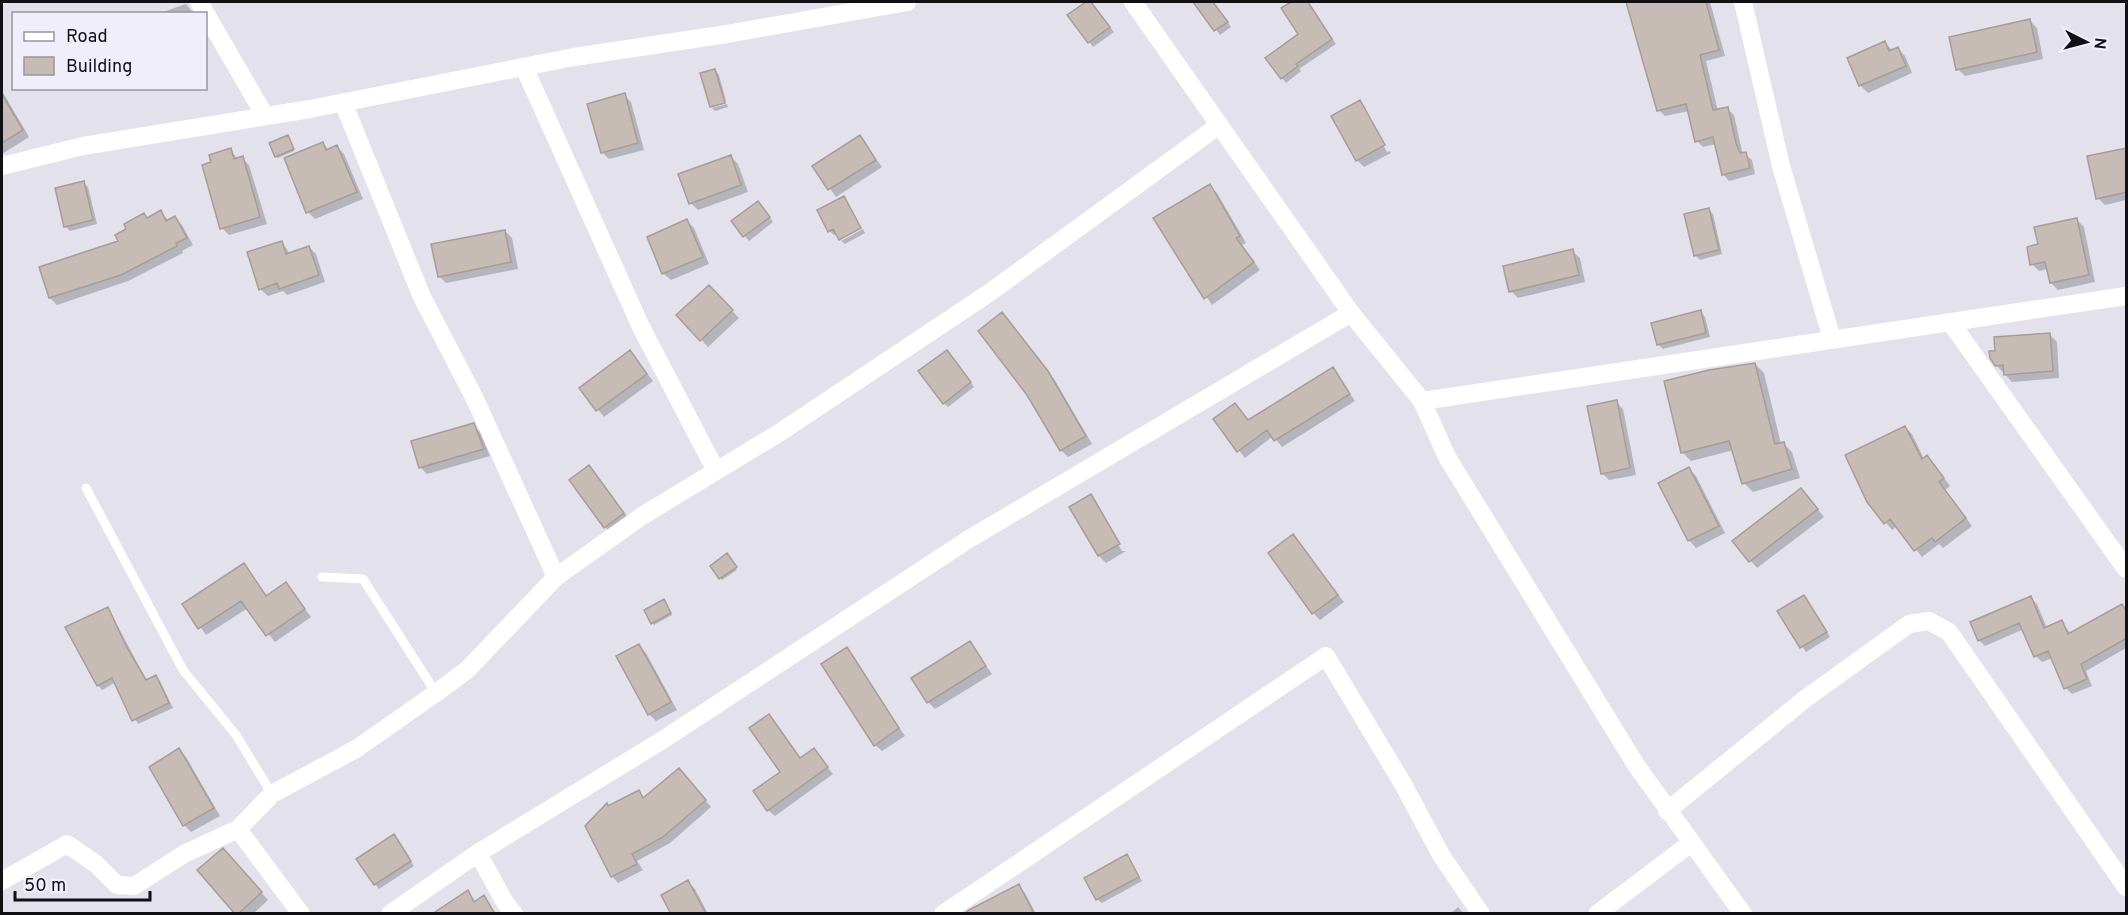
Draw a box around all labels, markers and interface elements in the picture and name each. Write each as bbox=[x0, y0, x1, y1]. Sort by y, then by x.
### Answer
legend bbox=[12, 12, 207, 90]
north arrow bbox=[2056, 12, 2116, 72]
text: Road bbox=[66, 26, 108, 49]
text: N bbox=[2088, 37, 2109, 50]
text: Building bbox=[66, 56, 132, 79]
scale bar bbox=[15, 864, 150, 902]
text: 50 m bbox=[24, 875, 66, 898]

